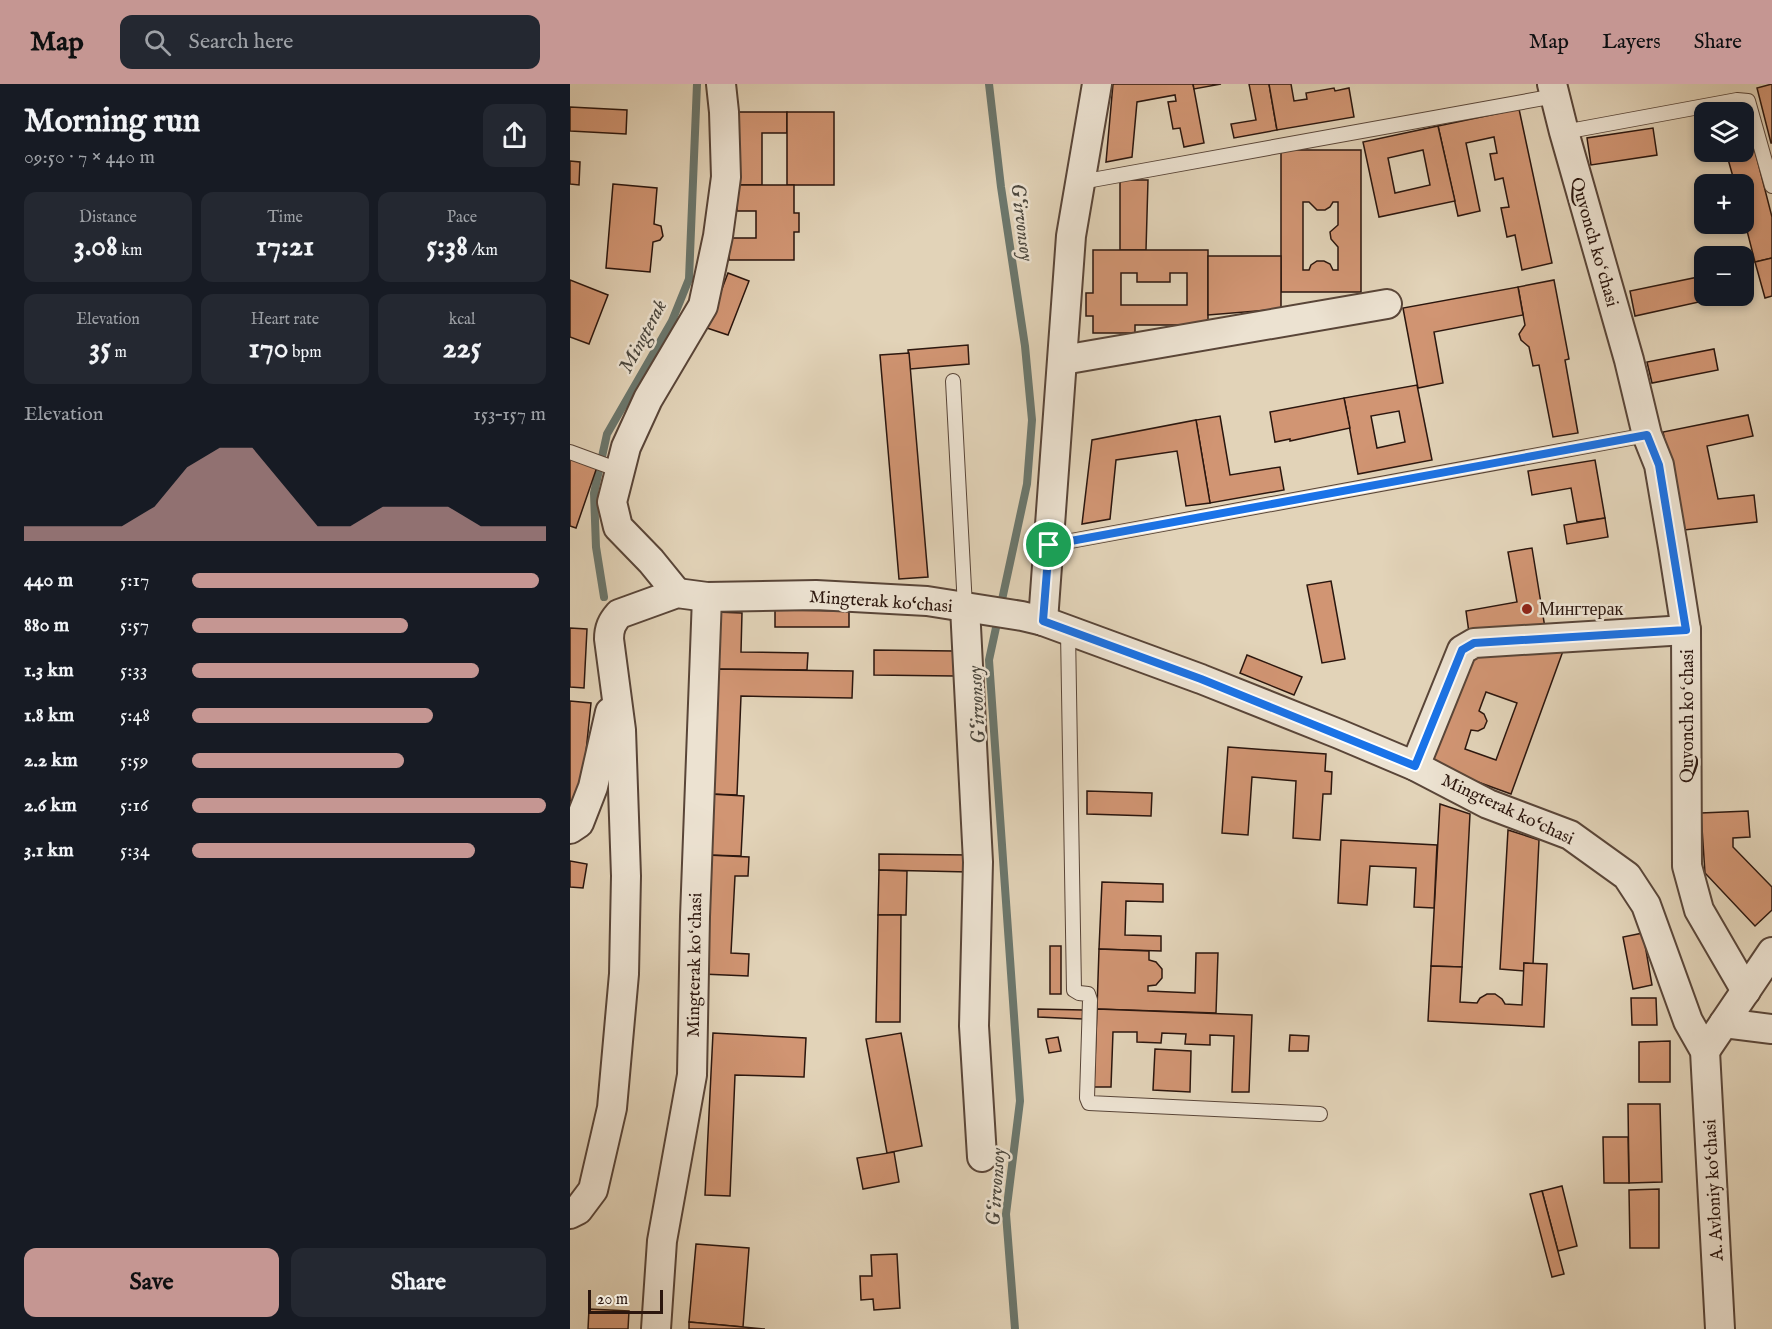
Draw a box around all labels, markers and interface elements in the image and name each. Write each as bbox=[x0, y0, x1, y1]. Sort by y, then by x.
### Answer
search box bbox=[120, 15, 540, 69]
text: Map bbox=[30, 25, 84, 60]
icon: search bbox=[141, 26, 174, 59]
text: Search here bbox=[189, 28, 293, 56]
text: Map bbox=[1529, 29, 1569, 56]
text: Layers bbox=[1602, 29, 1661, 56]
text: Share bbox=[1694, 29, 1742, 56]
text: Morning run bbox=[24, 101, 200, 143]
map controls bbox=[1694, 102, 1754, 306]
button: layers bbox=[1694, 102, 1754, 162]
button: share bbox=[483, 104, 546, 167]
text: 09:50 · 7 × 440 m bbox=[24, 145, 155, 170]
button: + bbox=[1694, 174, 1754, 234]
street label: Quvonch koʻchasi bbox=[1564, 175, 1623, 310]
water label: G‘irvonsoy bbox=[1004, 182, 1039, 263]
text: Distance bbox=[79, 208, 137, 228]
text: Time bbox=[267, 208, 303, 228]
text: Pace bbox=[447, 208, 477, 228]
text: 3.08 bbox=[74, 228, 118, 266]
text: 17:21 bbox=[256, 228, 314, 266]
text: 5:38 bbox=[426, 228, 468, 266]
text: km bbox=[118, 241, 142, 261]
text: /km bbox=[468, 241, 498, 261]
button: − bbox=[1694, 246, 1754, 306]
water label: Mingterak bbox=[614, 296, 674, 378]
text: Elevation bbox=[76, 310, 140, 330]
text: Heart rate bbox=[251, 310, 319, 330]
text: kcal bbox=[449, 310, 475, 330]
text: 35 bbox=[89, 330, 111, 368]
text: 170 bbox=[249, 330, 288, 368]
text: 225 bbox=[443, 330, 481, 368]
text: m bbox=[111, 343, 127, 363]
text: bpm bbox=[288, 343, 321, 363]
text: Elevation bbox=[24, 402, 103, 427]
text: 153–157 m bbox=[473, 402, 546, 427]
pin bbox=[1023, 519, 1074, 570]
icon: arrive bbox=[1032, 528, 1065, 561]
text: 440 m bbox=[24, 568, 73, 593]
text: 5:17 bbox=[120, 568, 149, 593]
street label: Mingterak ko‘chasi bbox=[808, 586, 954, 619]
place label: Мингтерак bbox=[1539, 599, 1623, 622]
marker: Мингтерак bbox=[1520, 602, 1534, 616]
text: 880 m bbox=[24, 613, 69, 638]
text: 5:57 bbox=[120, 613, 149, 638]
street label: Quvonch koʻchasi bbox=[1677, 649, 1700, 783]
text: 1.3 km bbox=[24, 658, 74, 683]
text: 5:33 bbox=[120, 658, 147, 683]
water label: G‘irvonsoy bbox=[963, 665, 992, 745]
text: 1.8 km bbox=[24, 703, 74, 728]
text: 5:48 bbox=[120, 703, 150, 728]
text: 2.2 km bbox=[24, 748, 78, 773]
text: 5:59 bbox=[120, 748, 149, 773]
street label: Mingterak ko‘chasi bbox=[1437, 770, 1578, 851]
text: 2.6 km bbox=[24, 793, 77, 818]
text: 5:16 bbox=[120, 793, 148, 818]
text: 3.1 km bbox=[24, 838, 74, 863]
text: 5:34 bbox=[120, 838, 150, 863]
street label: Mingterak koʻchasi bbox=[683, 892, 708, 1038]
street label: A. Avloniy ko‘chasi bbox=[1699, 1118, 1730, 1262]
water label: G‘irvonsoy bbox=[981, 1147, 1012, 1227]
button: Save bbox=[24, 1248, 279, 1317]
button: Share bbox=[291, 1248, 546, 1317]
scale bar bbox=[588, 1287, 663, 1314]
text: 20 m bbox=[597, 1290, 628, 1310]

